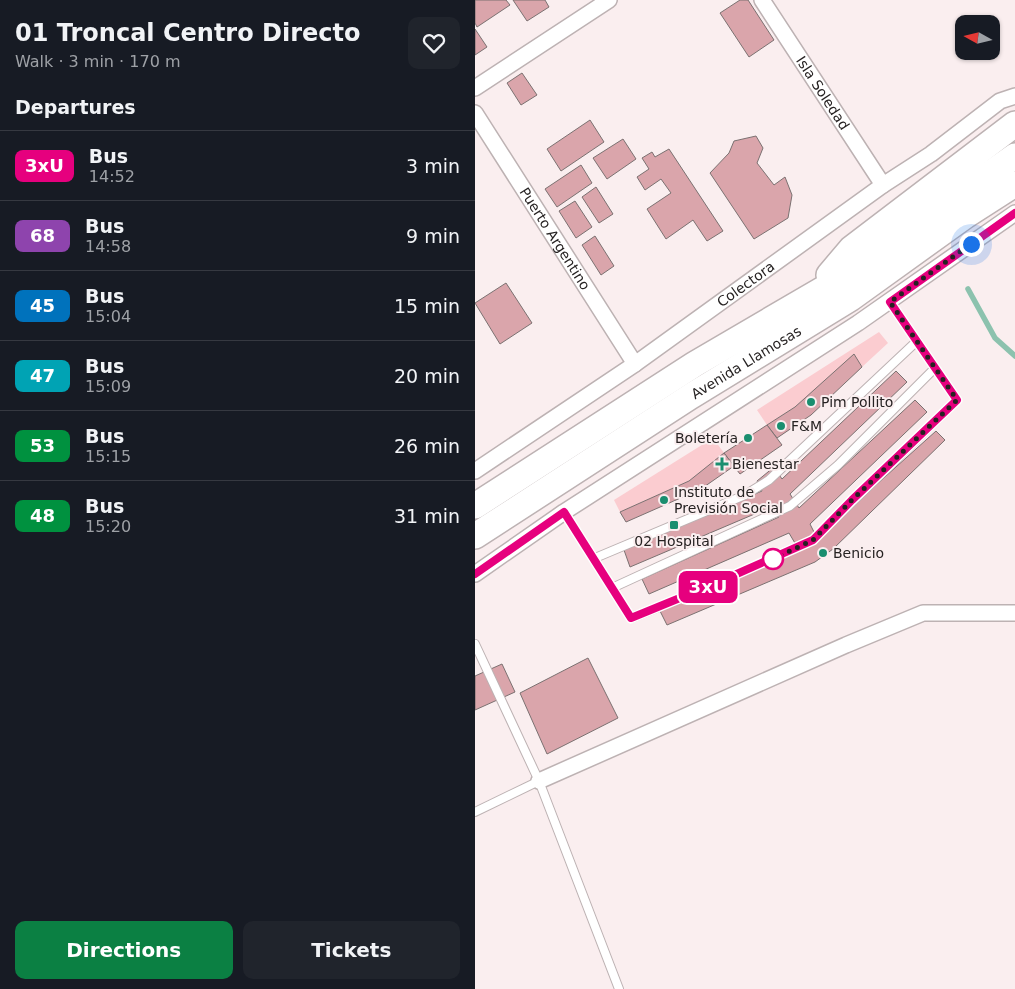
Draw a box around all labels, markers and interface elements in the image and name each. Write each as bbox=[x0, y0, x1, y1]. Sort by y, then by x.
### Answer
north arrow bbox=[955, 15, 1000, 60]
map controls bbox=[955, 15, 1000, 60]
button: heart bbox=[408, 17, 460, 69]
text: 01 Troncal Centro Directo bbox=[15, 19, 360, 47]
text: Walk · 3 min · 170 m bbox=[15, 52, 180, 71]
street label: Isla Soledad bbox=[793, 53, 853, 133]
text: Departures bbox=[15, 96, 136, 118]
text: Bus bbox=[89, 145, 128, 167]
text: 3xU bbox=[25, 155, 64, 176]
text: 3 min bbox=[406, 155, 460, 177]
text: 14:52 bbox=[89, 167, 135, 186]
street label: Puerto Argentino bbox=[517, 184, 594, 293]
text: Bus bbox=[85, 215, 124, 237]
text: 68 bbox=[30, 225, 55, 246]
text: 9 min bbox=[406, 225, 460, 247]
your location bbox=[959, 232, 984, 257]
text: 14:58 bbox=[85, 237, 131, 256]
street label: Colectora bbox=[714, 258, 778, 310]
text: Bus bbox=[85, 285, 124, 307]
text: 45 bbox=[30, 295, 55, 316]
text: 15 min bbox=[394, 295, 460, 317]
text: 15:04 bbox=[85, 307, 131, 326]
street label: Avenida Llamosas bbox=[688, 323, 804, 402]
text: Bus bbox=[85, 355, 124, 377]
text: 47 bbox=[30, 365, 55, 386]
text: 20 min bbox=[394, 365, 460, 387]
text: 15:09 bbox=[85, 377, 131, 396]
place label: Pim Pollito bbox=[821, 394, 893, 410]
marker: Pim Pollito bbox=[805, 396, 817, 408]
place label: F&M bbox=[791, 418, 822, 434]
marker: F&M bbox=[775, 420, 787, 432]
text: Bus bbox=[85, 425, 124, 447]
place label: Boletería bbox=[675, 430, 738, 446]
marker: Boletería bbox=[742, 432, 754, 444]
text: 53 bbox=[30, 435, 55, 456]
text: 26 min bbox=[394, 435, 460, 457]
text: 15:15 bbox=[85, 447, 131, 466]
place label: Bienestar bbox=[732, 456, 799, 472]
marker: Bienestar bbox=[716, 458, 728, 470]
place label: Instituto de Previsión Social bbox=[674, 484, 783, 516]
marker: Instituto de Previsión Social bbox=[658, 494, 670, 506]
text: Bus bbox=[85, 495, 124, 517]
text: 48 bbox=[30, 505, 55, 526]
text: 31 min bbox=[394, 505, 460, 527]
text: 15:20 bbox=[85, 517, 131, 536]
marker: 02 Hospital bbox=[668, 519, 680, 531]
place label: 02 Hospital bbox=[634, 533, 714, 549]
place label: Benicio bbox=[833, 545, 884, 561]
marker: Benicio bbox=[817, 547, 829, 559]
unlabelled marker bbox=[762, 548, 784, 570]
line badge: 3xU bbox=[679, 571, 737, 603]
text: 3xU bbox=[689, 576, 727, 597]
button: Directions bbox=[15, 921, 233, 979]
button: Tickets bbox=[243, 921, 460, 979]

